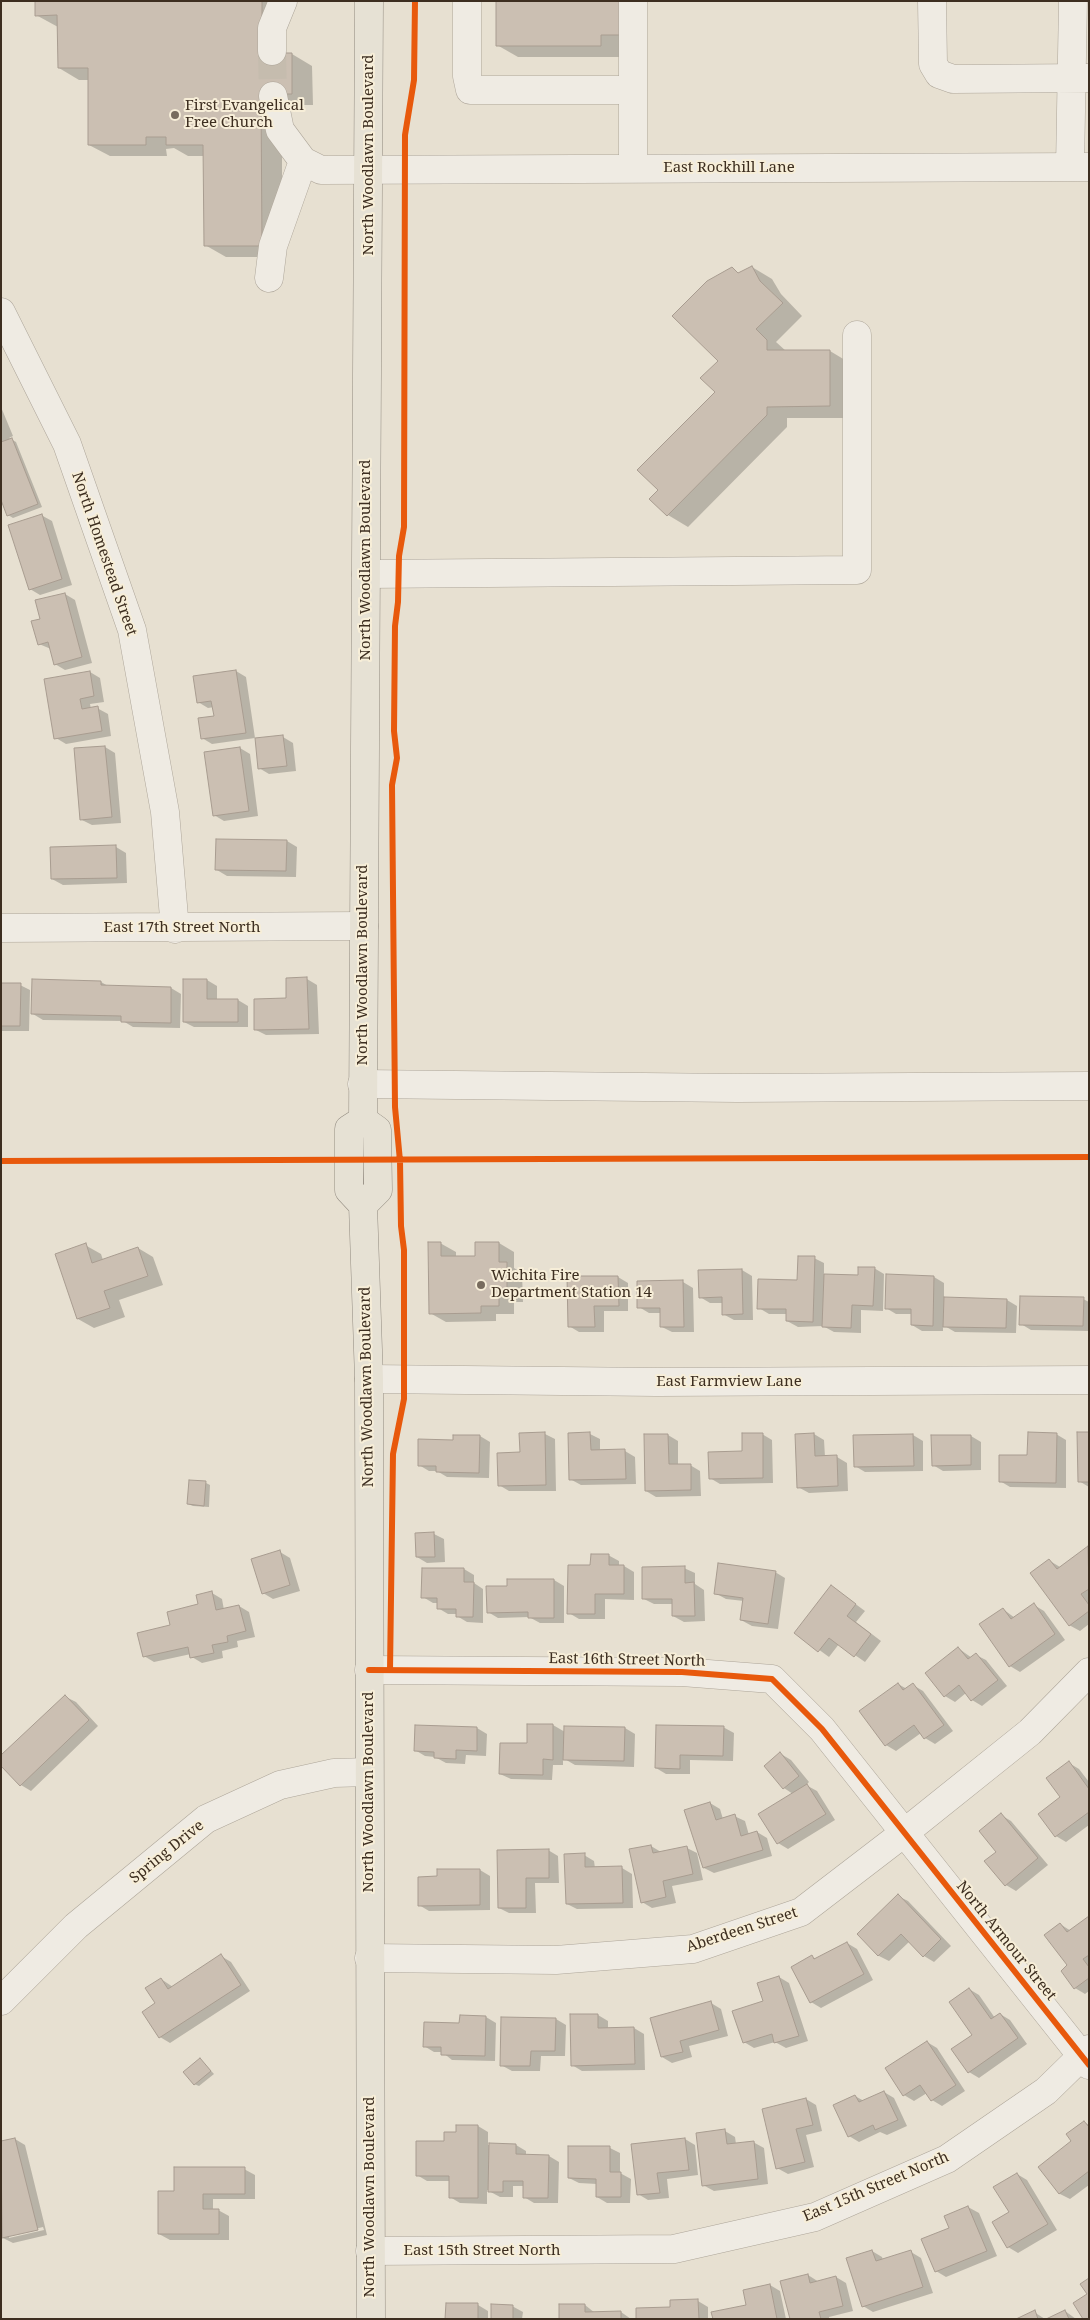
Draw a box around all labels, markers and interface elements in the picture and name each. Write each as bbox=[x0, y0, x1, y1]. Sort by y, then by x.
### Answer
street label: North Woodlawn Boulevard bbox=[360, 55, 378, 255]
place label: First Evangelical Free Church bbox=[185, 97, 304, 132]
marker: First Evangelical Free Church bbox=[169, 109, 181, 121]
street label: East Rockhill Lane bbox=[663, 159, 795, 177]
street label: North Woodlawn Boulevard bbox=[357, 460, 375, 660]
street label: North Homestead Street bbox=[67, 470, 141, 638]
street label: North Woodlawn Boulevard bbox=[354, 865, 372, 1065]
street label: East 17th Street North bbox=[104, 919, 260, 937]
place label: Wichita Fire Department Station 14 bbox=[491, 1267, 652, 1302]
marker: Wichita Fire Department Station 14 bbox=[475, 1279, 487, 1291]
street label: North Woodlawn Boulevard bbox=[356, 1286, 378, 1488]
street label: East Farmview Lane bbox=[656, 1373, 802, 1391]
street label: East 16th Street North bbox=[548, 1650, 706, 1670]
street label: North Woodlawn Boulevard bbox=[360, 1692, 378, 1892]
street label: Spring Drive bbox=[126, 1817, 208, 1887]
street label: North Armour Street bbox=[952, 1878, 1060, 2004]
street label: Aberdeen Street bbox=[684, 1904, 800, 1956]
street label: North Woodlawn Boulevard bbox=[361, 2097, 379, 2297]
street label: East 15th Street North bbox=[800, 2148, 952, 2226]
street label: East 15th Street North bbox=[404, 2242, 560, 2260]

